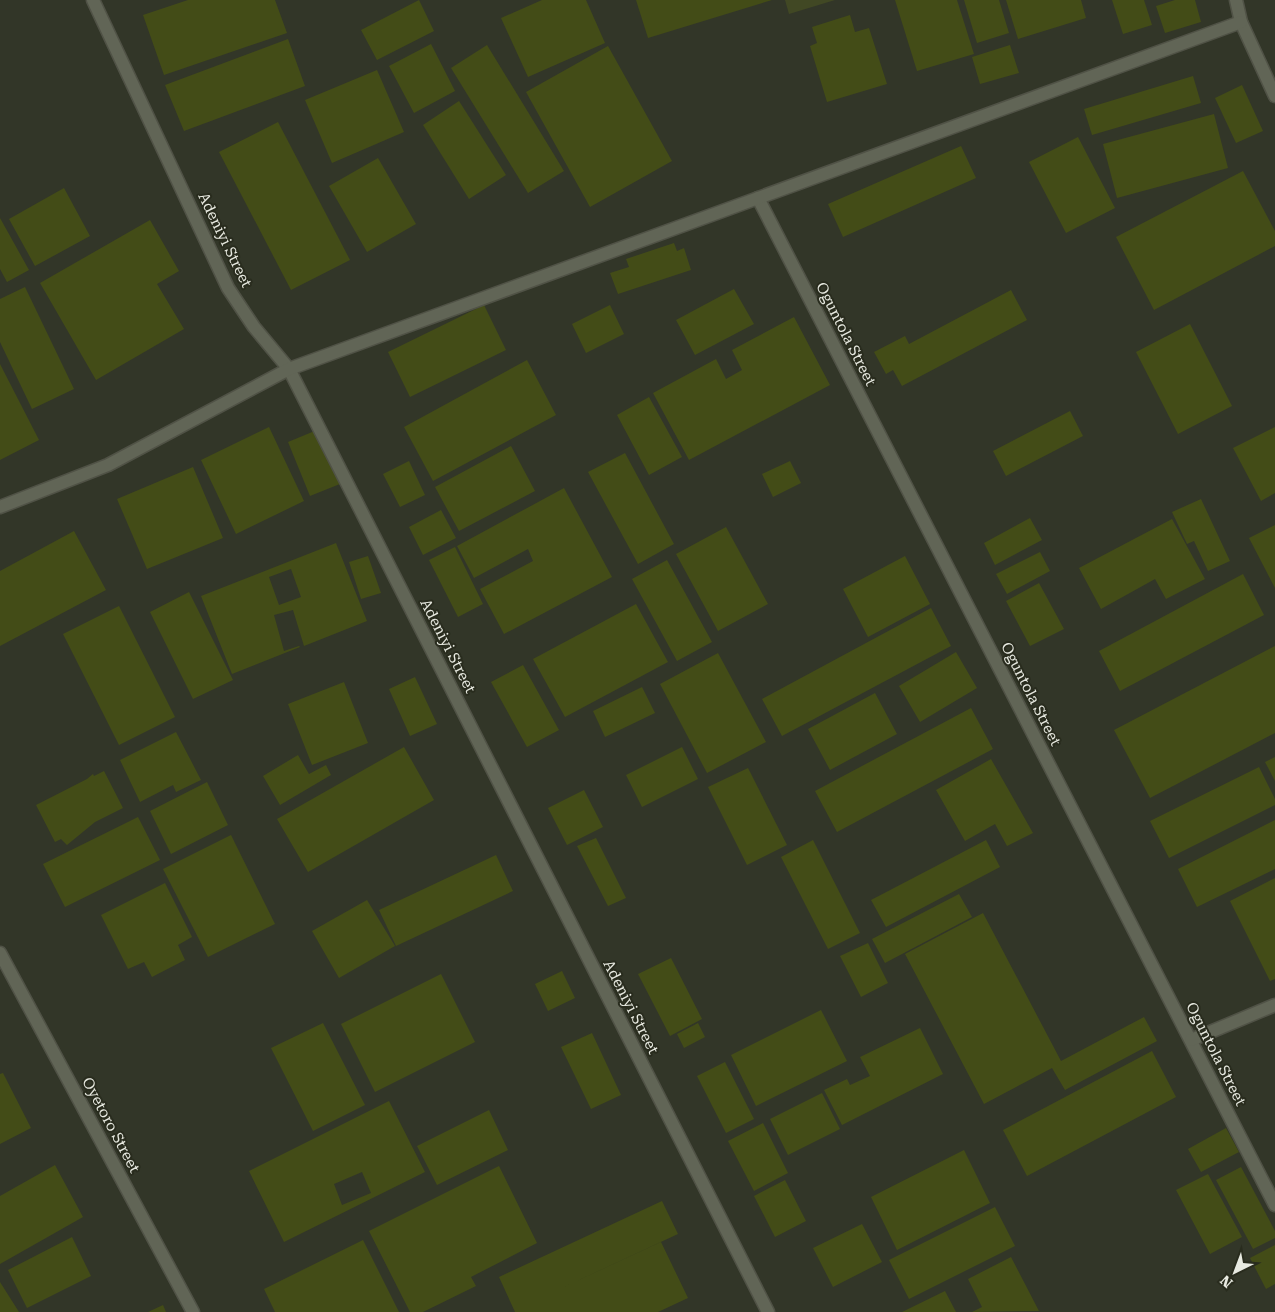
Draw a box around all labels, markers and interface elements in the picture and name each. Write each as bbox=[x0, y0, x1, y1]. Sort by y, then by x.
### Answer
street label: Adeniyi Street bbox=[194, 190, 256, 291]
street label: Oguntola Street bbox=[812, 279, 880, 389]
street label: Adeniyi Street bbox=[417, 596, 480, 696]
street label: Oguntola Street bbox=[997, 639, 1065, 749]
street label: Adeniyi Street bbox=[600, 957, 663, 1057]
street label: Oguntola Street bbox=[1182, 999, 1250, 1109]
street label: Oyetoro Street bbox=[78, 1074, 144, 1176]
north arrow bbox=[1210, 1247, 1260, 1297]
text: N bbox=[1217, 1272, 1236, 1291]

